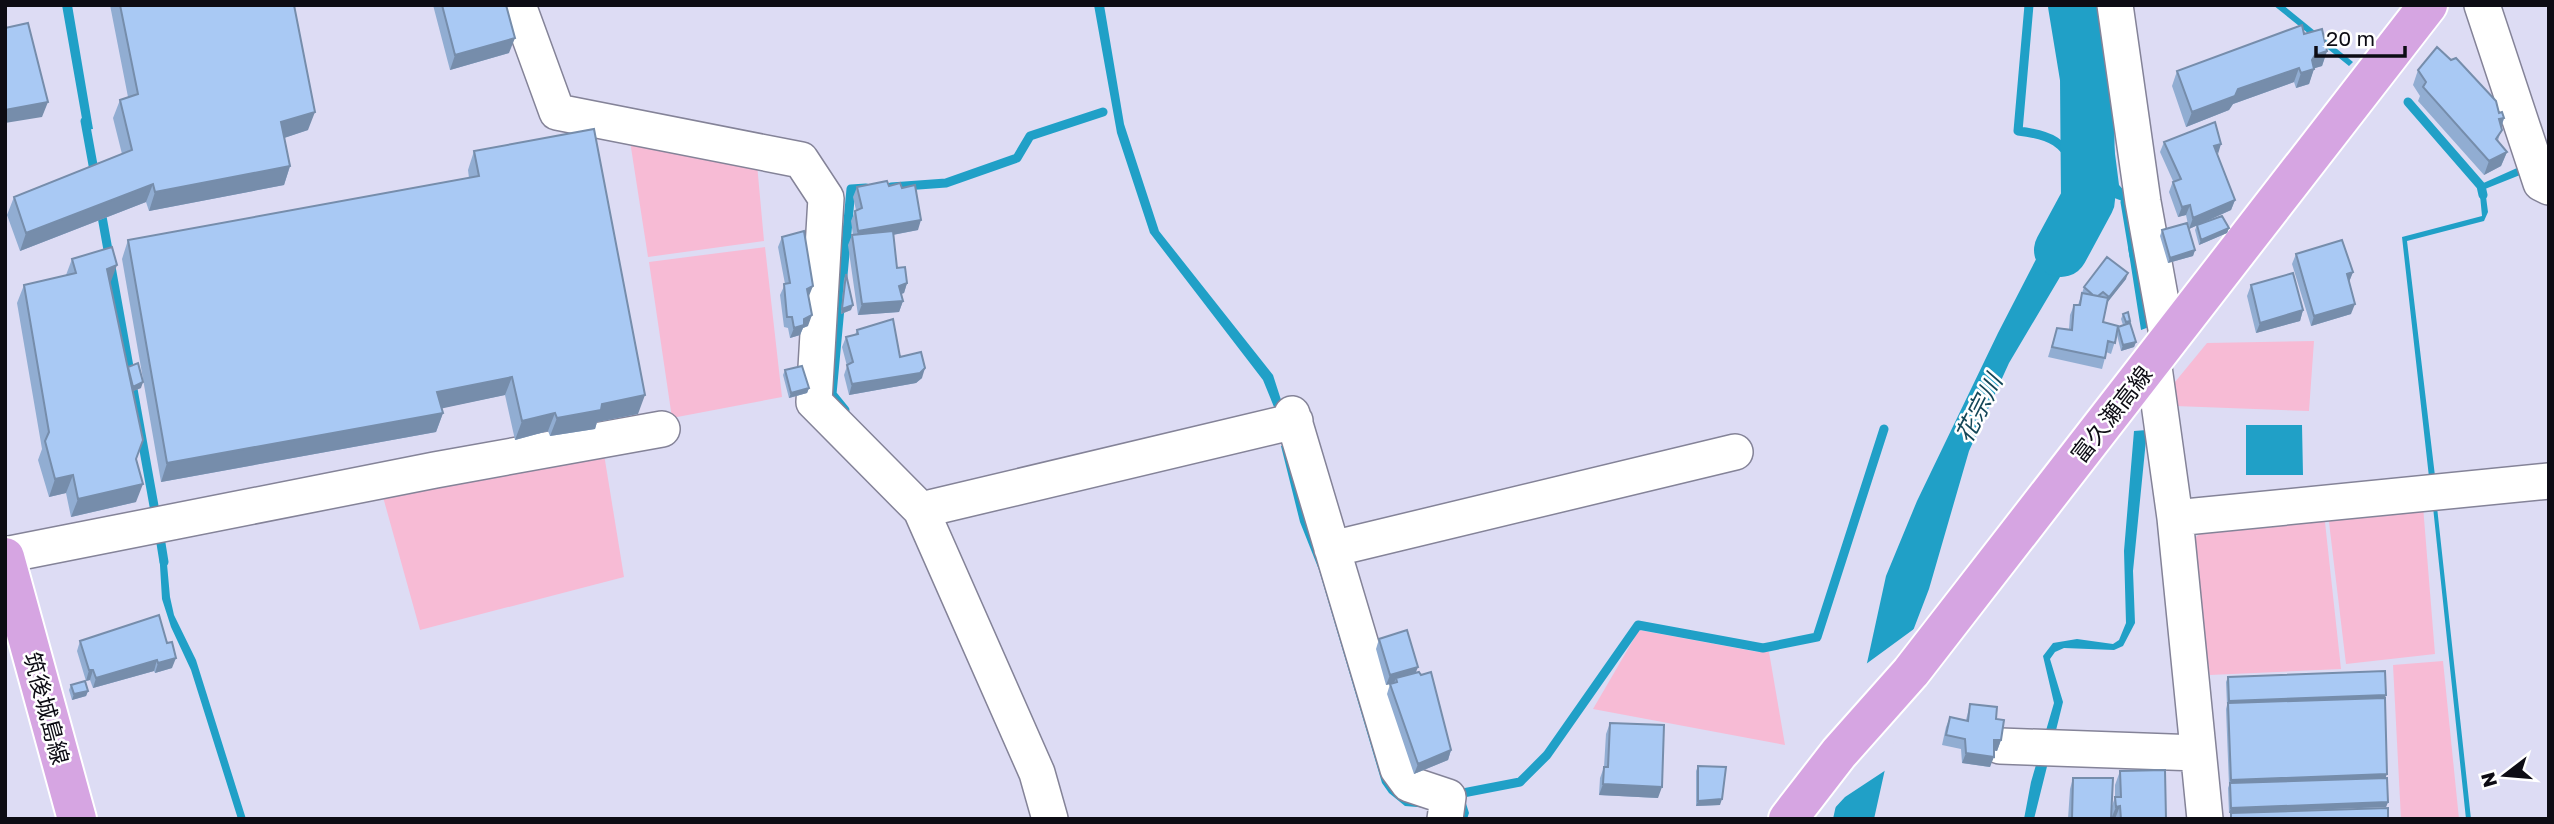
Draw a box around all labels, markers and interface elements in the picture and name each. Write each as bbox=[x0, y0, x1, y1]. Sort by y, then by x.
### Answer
scale bar bbox=[2316, 14, 2405, 58]
text: 20 m bbox=[2326, 25, 2375, 51]
street label: 富久瀬高線 bbox=[2065, 360, 2157, 468]
water label: 花宗川 bbox=[1949, 367, 2009, 447]
street label: 筑後城島線 bbox=[19, 649, 75, 767]
north arrow bbox=[2470, 740, 2540, 810]
text: N bbox=[2475, 770, 2501, 790]

